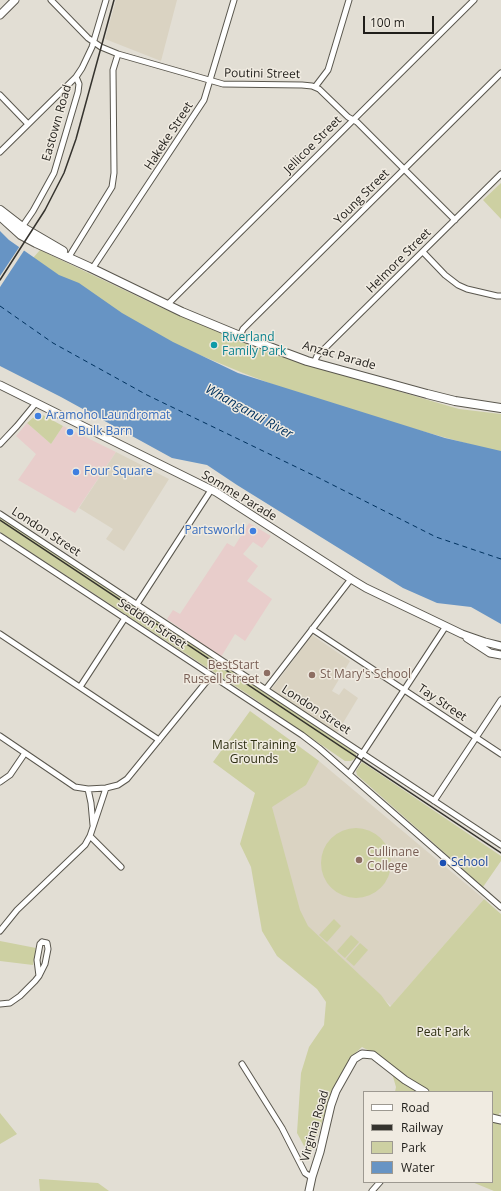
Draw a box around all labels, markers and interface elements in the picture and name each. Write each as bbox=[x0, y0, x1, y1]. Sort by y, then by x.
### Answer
scale bar bbox=[365, 8, 436, 34]
text: 100 m bbox=[370, 14, 405, 31]
street label: Poutini Street bbox=[224, 66, 300, 82]
street label: Eastown Road bbox=[39, 83, 75, 163]
street label: Hakeke Street bbox=[142, 99, 196, 173]
street label: Jellicoe Street bbox=[281, 113, 345, 177]
street label: Young Street bbox=[332, 167, 392, 227]
street label: Helmore Street bbox=[364, 226, 434, 296]
place label: Riverland Family Park bbox=[222, 331, 286, 359]
street label: Anzac Parade bbox=[301, 339, 377, 373]
marker: Riverland Family Park bbox=[209, 340, 219, 350]
water label: Whanganui River bbox=[203, 382, 295, 442]
place label: Aramoho Laundromat bbox=[46, 409, 170, 423]
marker: Aramoho Laundromat bbox=[33, 411, 43, 421]
place label: Bulk Barn bbox=[78, 425, 132, 439]
marker: Bulk Barn bbox=[65, 427, 75, 437]
place label: Four Square bbox=[84, 465, 152, 479]
marker: Four Square bbox=[71, 467, 81, 477]
street label: Somme Parade bbox=[199, 468, 279, 524]
street label: London Street bbox=[9, 504, 83, 560]
place label: Partsworld bbox=[184, 524, 245, 538]
marker: Partsworld bbox=[248, 526, 258, 536]
street label: Seddon Street bbox=[115, 596, 189, 652]
place label: BestStart Russell Street bbox=[183, 659, 259, 687]
marker: BestStart Russell Street bbox=[262, 668, 272, 678]
place label: St Mary's School bbox=[320, 668, 411, 682]
marker: St Mary's School bbox=[307, 670, 317, 680]
street label: Tay Street bbox=[415, 681, 469, 725]
street label: London Street bbox=[279, 682, 353, 738]
park label: Marist Training Grounds bbox=[212, 739, 296, 767]
place label: Cullinane College bbox=[367, 846, 419, 874]
marker: Cullinane College bbox=[354, 855, 364, 865]
place label: School bbox=[451, 856, 488, 870]
marker: School bbox=[438, 858, 448, 868]
park label: Peat Park bbox=[416, 1026, 470, 1040]
street label: Virginia Road bbox=[298, 1089, 332, 1163]
legend bbox=[363, 1091, 493, 1183]
text: Road bbox=[401, 1099, 430, 1116]
text: Railway bbox=[401, 1119, 443, 1136]
text: Park bbox=[401, 1139, 426, 1156]
text: Water bbox=[401, 1159, 435, 1176]

